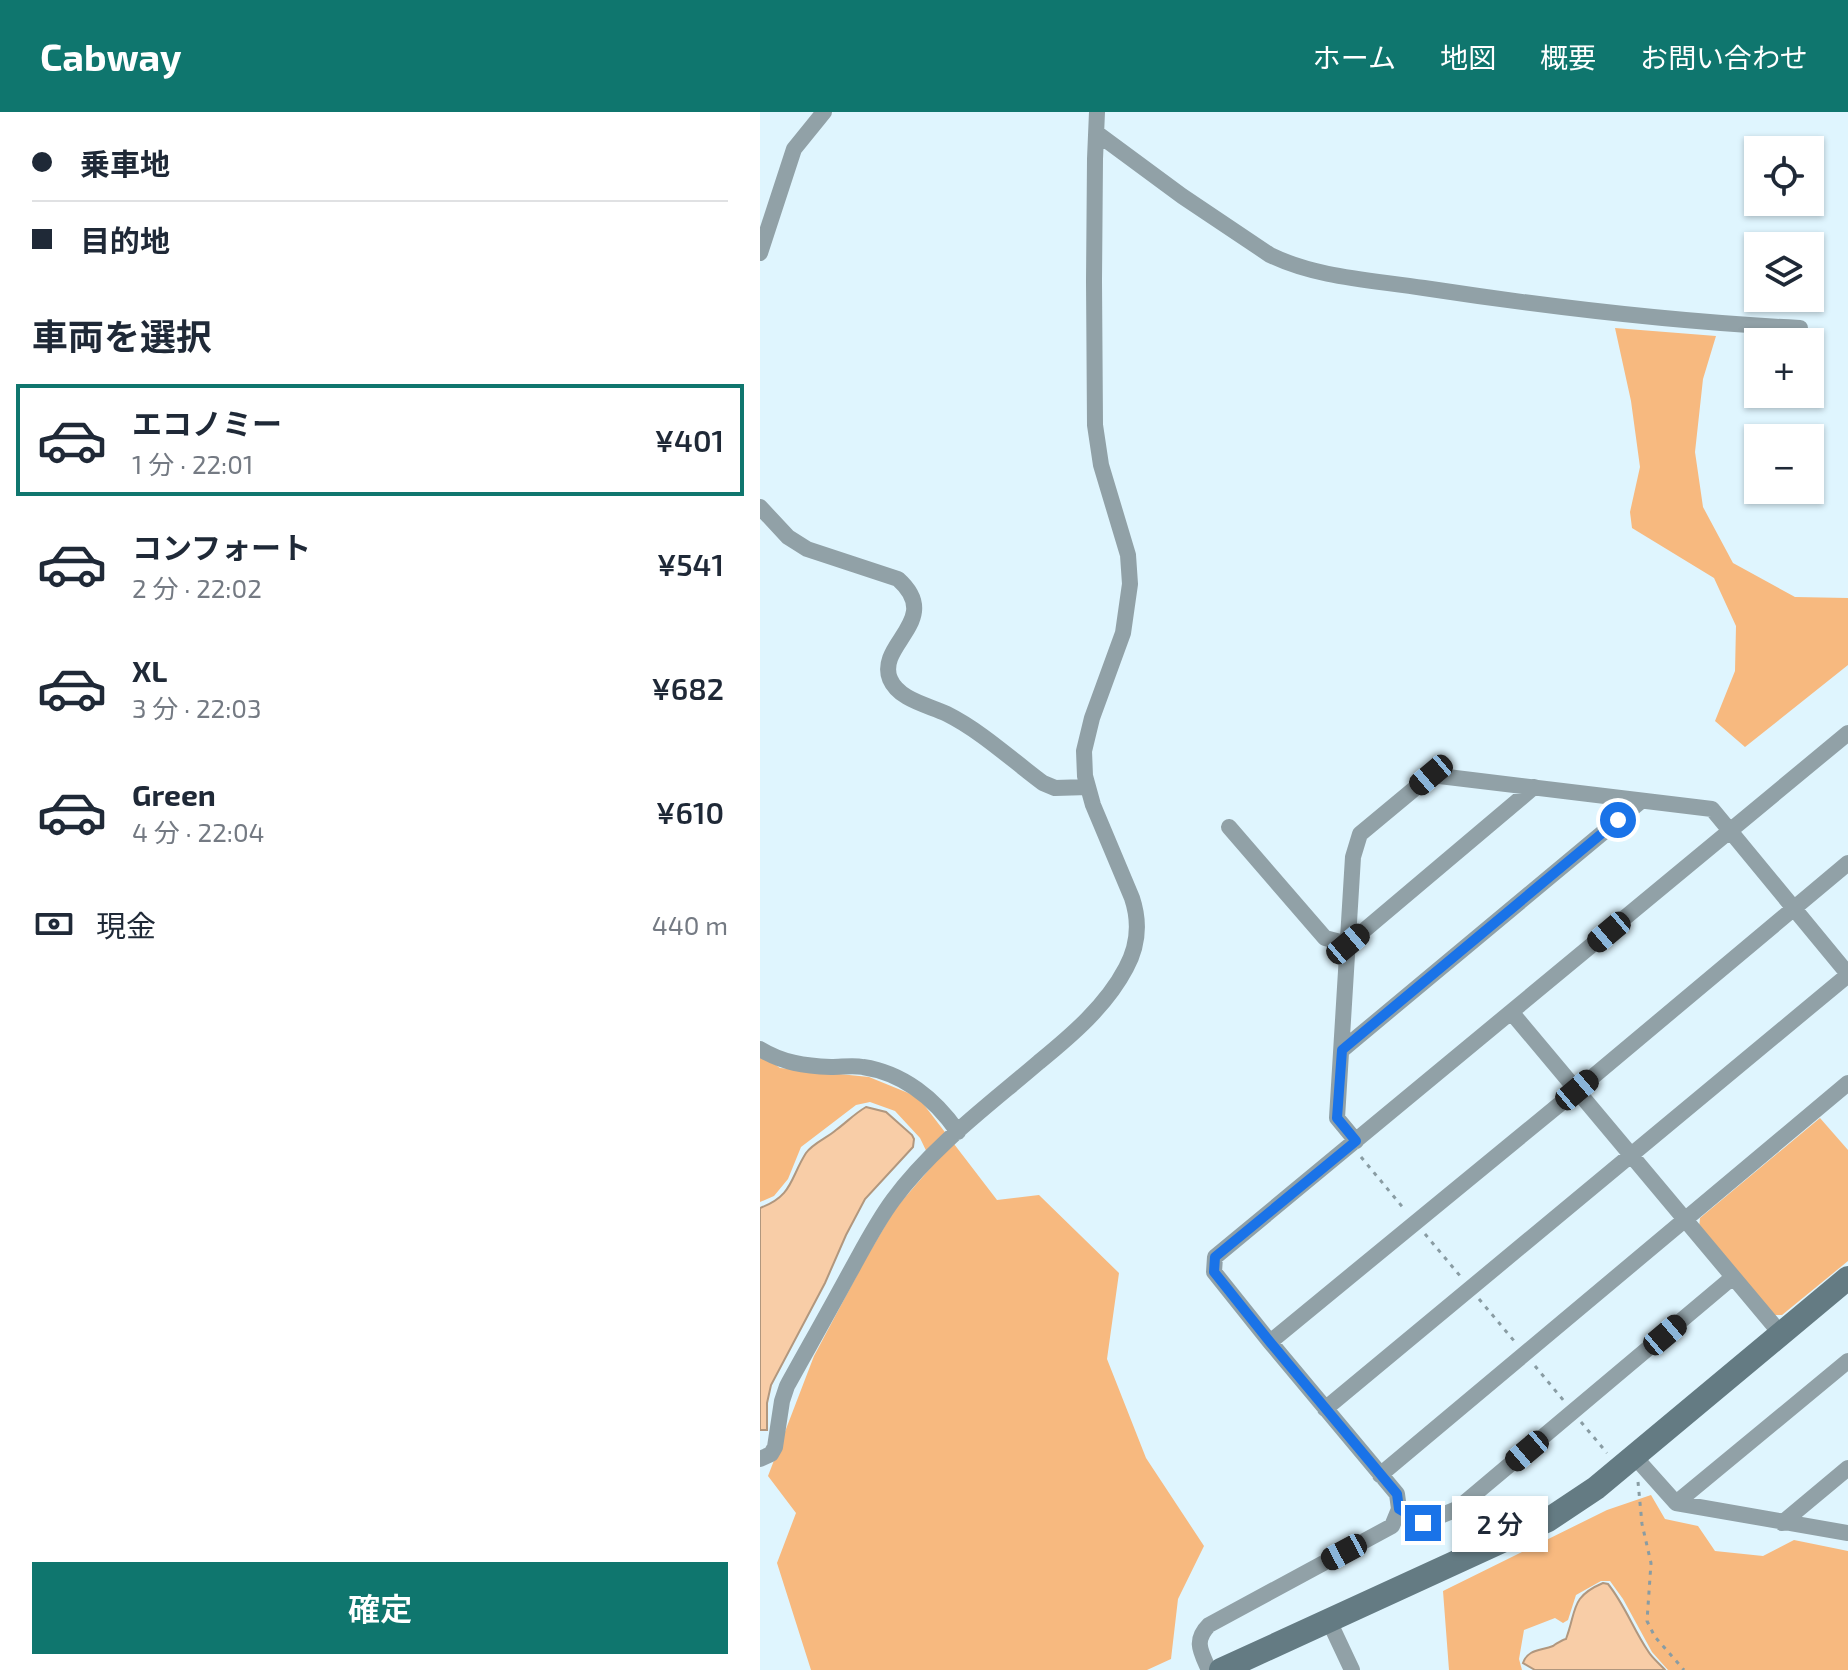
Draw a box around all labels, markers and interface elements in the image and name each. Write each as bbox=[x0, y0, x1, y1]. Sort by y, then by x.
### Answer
text: Cabway bbox=[40, 33, 182, 79]
text: ホーム bbox=[1313, 40, 1396, 74]
text: 地図 bbox=[1440, 40, 1496, 74]
text: 概要 bbox=[1540, 40, 1596, 74]
text: お問い合わせ bbox=[1640, 40, 1808, 74]
map controls bbox=[1744, 136, 1824, 504]
button: locate bbox=[1744, 136, 1824, 216]
text: 乗車地 bbox=[80, 145, 170, 181]
text: 目的地 bbox=[80, 222, 170, 258]
button: layers bbox=[1744, 232, 1824, 312]
text: 車両を選択 bbox=[32, 314, 212, 357]
button: + bbox=[1744, 328, 1824, 408]
icon: car bbox=[36, 404, 108, 476]
text: エコノミー bbox=[132, 405, 282, 441]
text: ¥401 bbox=[655, 422, 724, 458]
button: − bbox=[1744, 424, 1824, 504]
text: 1 分 · 22:01 bbox=[132, 448, 253, 479]
icon: car bbox=[36, 528, 108, 600]
text: コンフォート bbox=[132, 529, 311, 565]
text: ¥541 bbox=[657, 546, 724, 582]
text: 2 分 · 22:02 bbox=[132, 572, 262, 603]
icon: car bbox=[36, 652, 108, 724]
text: XL bbox=[132, 652, 167, 688]
text: ¥682 bbox=[652, 670, 724, 706]
text: 3 分 · 22:03 bbox=[132, 692, 261, 723]
car bbox=[1405, 750, 1457, 800]
icon: car bbox=[36, 776, 108, 848]
text: Green bbox=[132, 776, 216, 812]
text: ¥610 bbox=[656, 794, 724, 830]
route start bbox=[1600, 802, 1636, 838]
text: 4 分 · 22:04 bbox=[132, 816, 265, 847]
icon: cash bbox=[32, 902, 76, 946]
text: 現金 bbox=[96, 907, 156, 943]
car bbox=[1583, 907, 1635, 957]
text: 440 m bbox=[652, 909, 728, 940]
car bbox=[1322, 919, 1374, 969]
car bbox=[1551, 1065, 1603, 1115]
car bbox=[1639, 1310, 1691, 1360]
car bbox=[1501, 1426, 1553, 1476]
callout: 2 分 bbox=[1451, 1495, 1547, 1551]
route end bbox=[1405, 1505, 1441, 1541]
text: 2 分 bbox=[1477, 1508, 1523, 1539]
car bbox=[1317, 1530, 1371, 1574]
button: 確定 bbox=[32, 1562, 728, 1654]

